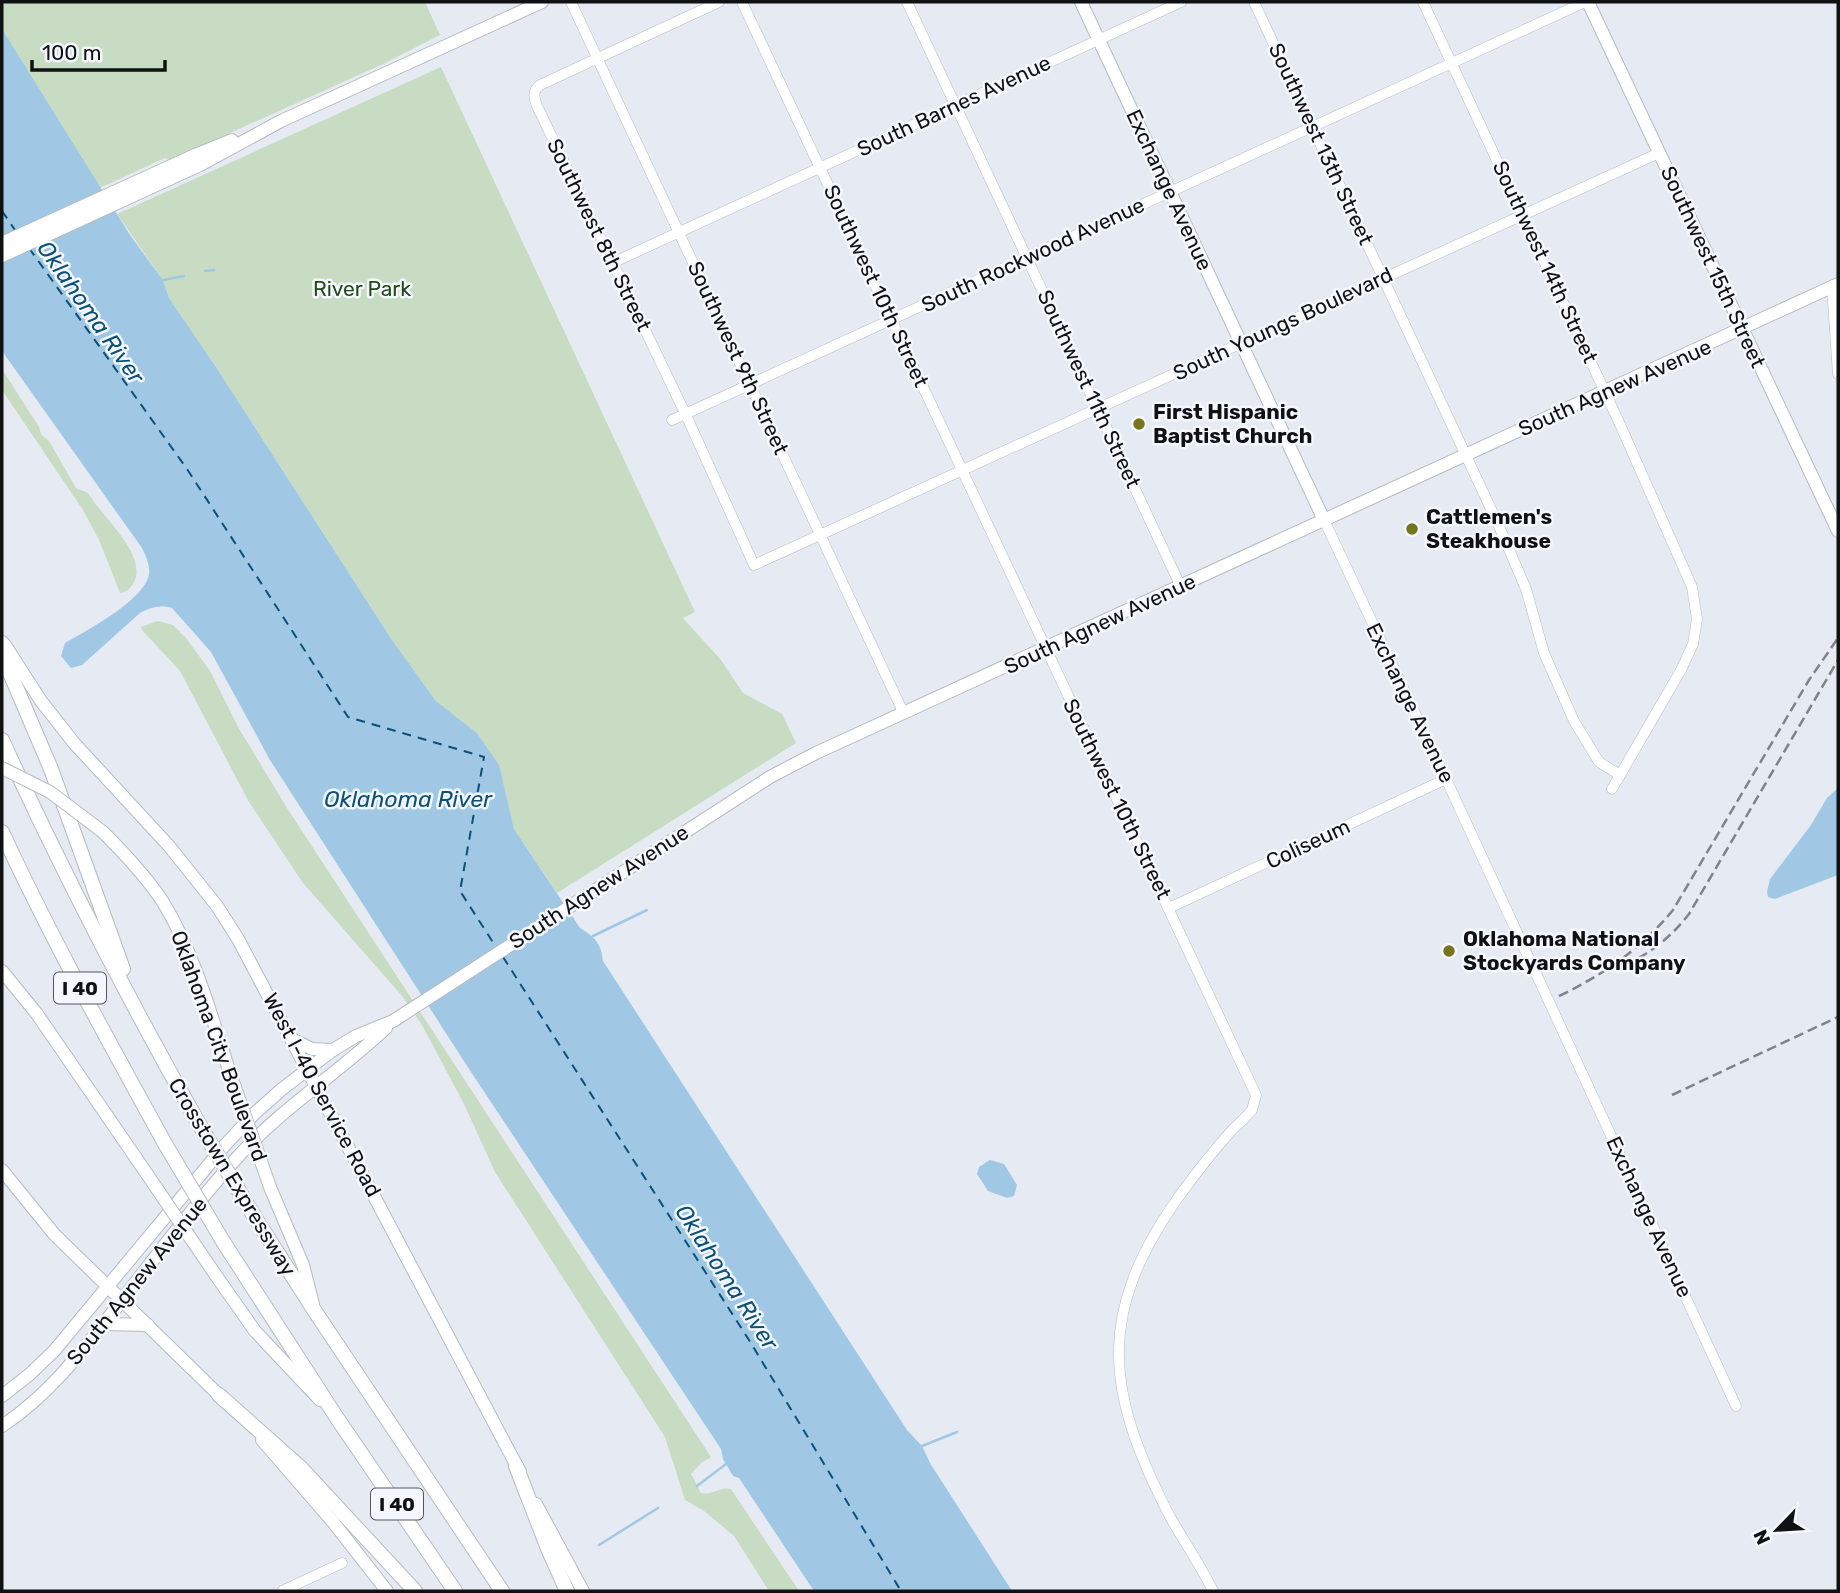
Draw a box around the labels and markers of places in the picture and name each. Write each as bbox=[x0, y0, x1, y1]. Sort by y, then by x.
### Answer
place label: First Hispanic Baptist Church bbox=[1153, 399, 1312, 448]
marker: First Hispanic Baptist Church bbox=[1131, 416, 1147, 432]
place label: Cattlemen's Steakhouse bbox=[1426, 504, 1552, 553]
marker: Cattlemen's Steakhouse bbox=[1404, 521, 1420, 537]
place label: Oklahoma National Stockyards Company bbox=[1463, 926, 1686, 975]
marker: Oklahoma National Stockyards Company bbox=[1441, 943, 1457, 959]

